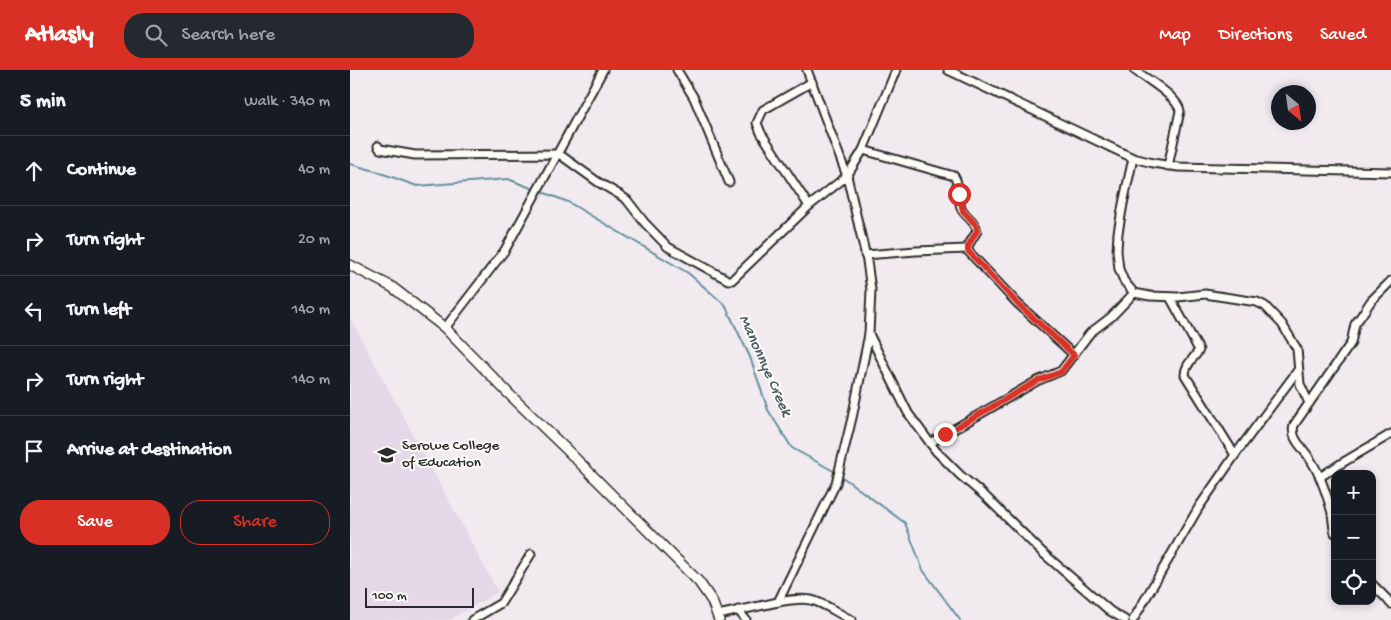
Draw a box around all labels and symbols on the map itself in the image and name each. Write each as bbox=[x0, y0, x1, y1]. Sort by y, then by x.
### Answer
north arrow bbox=[1271, 85, 1316, 130]
route start bbox=[948, 183, 971, 206]
water label: Manonnye Creek bbox=[733, 312, 796, 421]
route end bbox=[934, 423, 957, 446]
place label: Serowe College of Education bbox=[402, 437, 500, 472]
school or university icon: Serowe College of Education bbox=[376, 444, 398, 466]
scale bar bbox=[365, 585, 474, 608]

